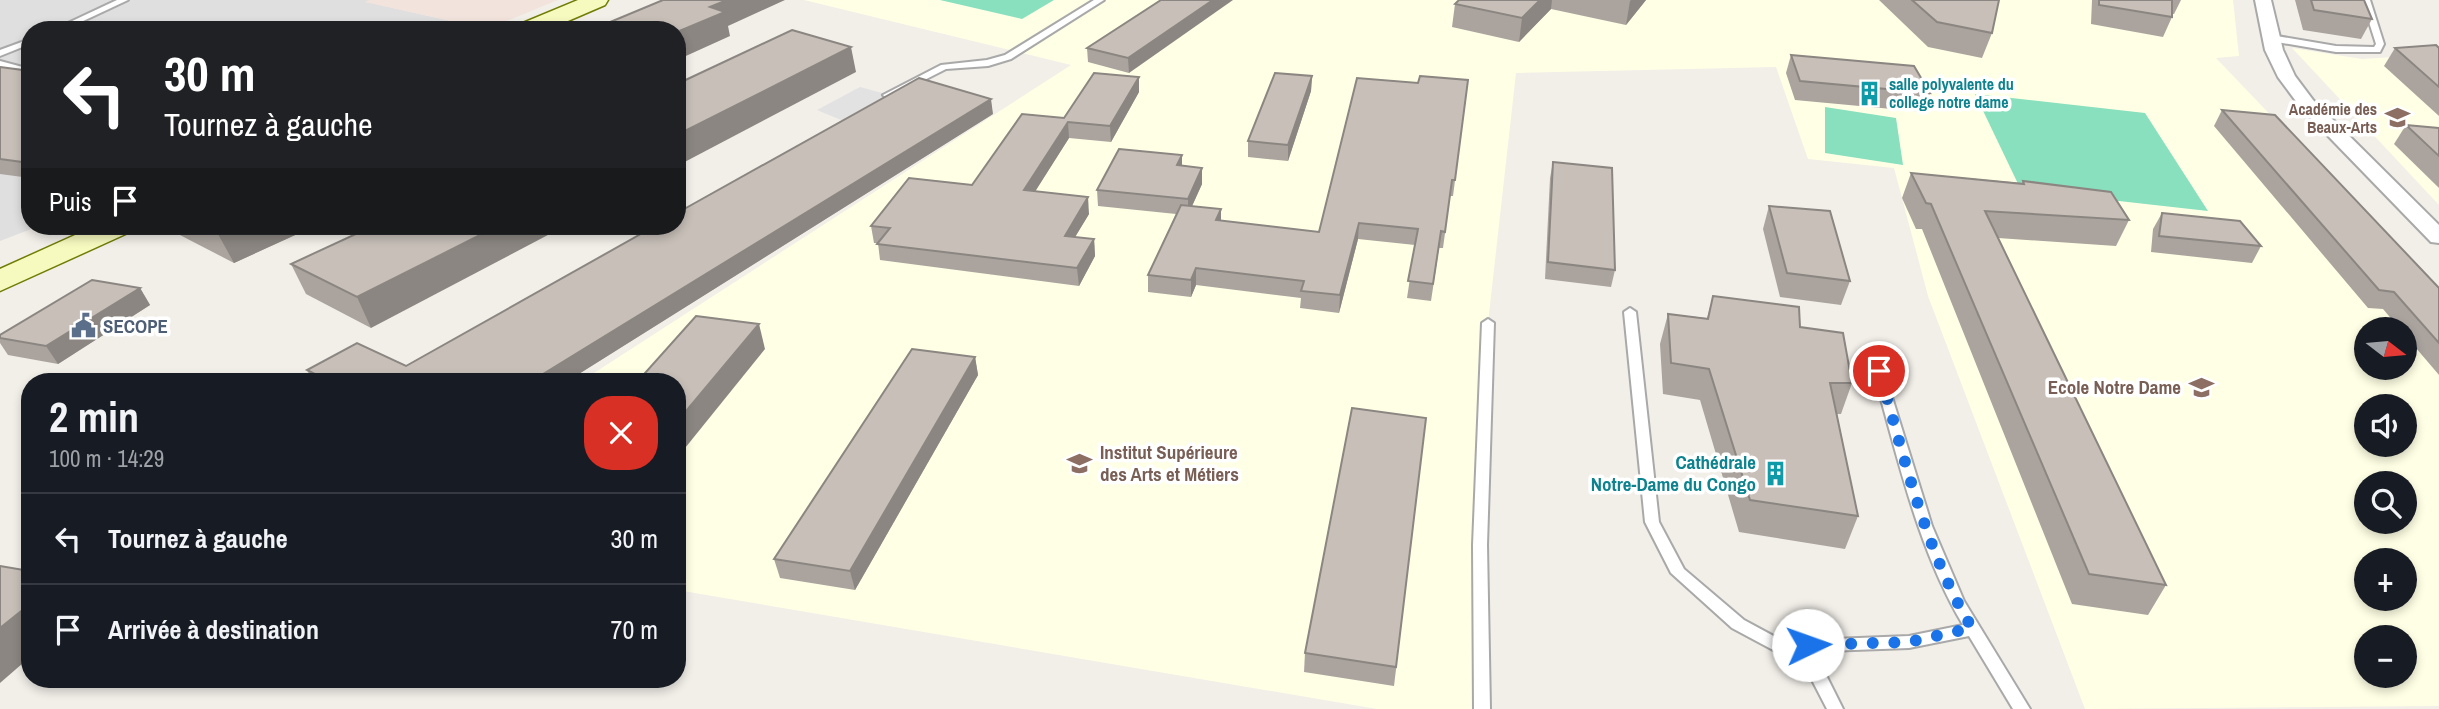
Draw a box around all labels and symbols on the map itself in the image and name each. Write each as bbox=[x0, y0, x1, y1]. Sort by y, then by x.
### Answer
place label: salle polyvalente du college notre dame bbox=[1889, 73, 2014, 113]
building icon: salle polyvalente du college notre dame bbox=[1855, 79, 1883, 107]
place label: Académie des Beaux-Arts bbox=[2289, 98, 2377, 138]
school or university icon: Académie des Beaux-Arts bbox=[2383, 104, 2411, 132]
public building icon: SECOPE bbox=[69, 312, 97, 340]
place label: SECOPE bbox=[103, 313, 168, 339]
north arrow bbox=[2354, 317, 2417, 380]
pin bbox=[1849, 341, 1909, 401]
school or university icon: Ecole Notre Dame bbox=[2187, 373, 2215, 401]
place label: Ecole Notre Dame bbox=[2048, 374, 2181, 400]
place label: Institut Supérieure des Arts et Métiers bbox=[1100, 439, 1239, 487]
school or university icon: Institut Supérieure des Arts et Métiers bbox=[1066, 449, 1094, 477]
place label: Cathédrale Notre-Dame du Congo bbox=[1591, 449, 1756, 497]
building icon: Cathédrale Notre-Dame du Congo bbox=[1762, 459, 1790, 487]
position arrow bbox=[1771, 608, 1845, 682]

